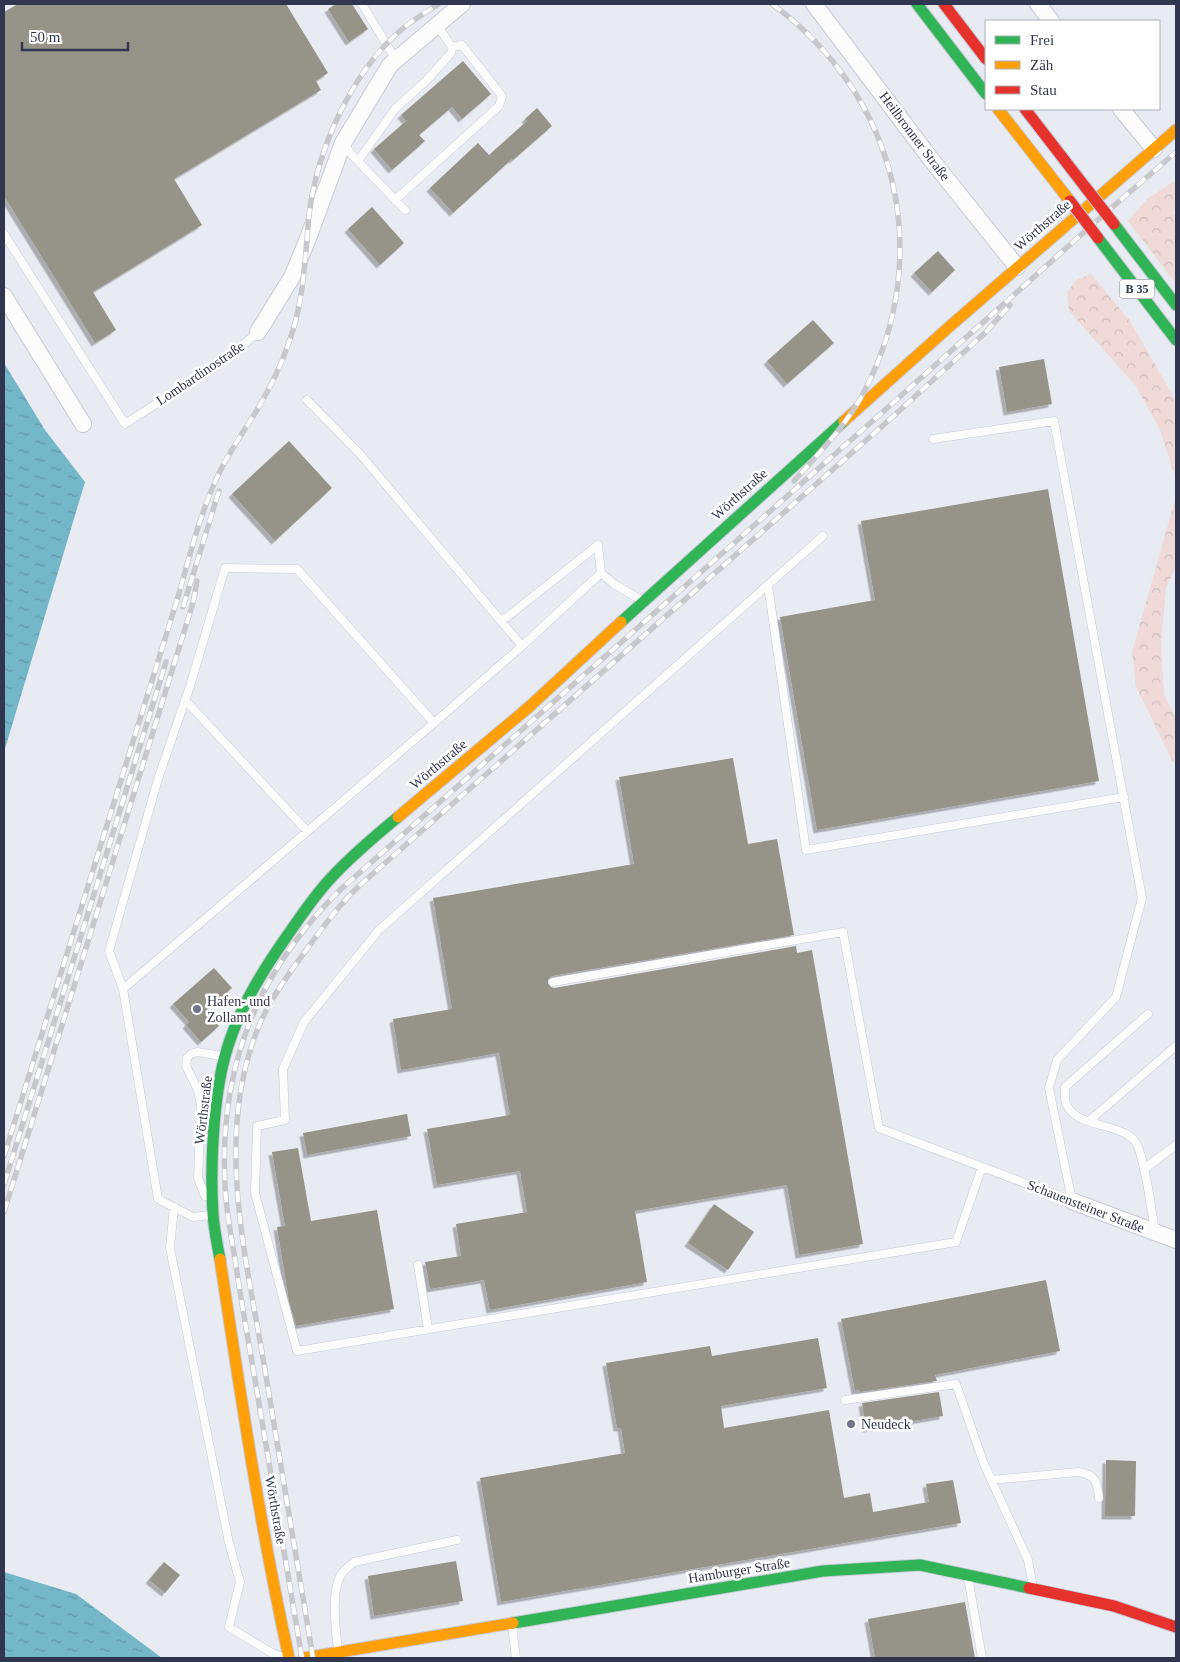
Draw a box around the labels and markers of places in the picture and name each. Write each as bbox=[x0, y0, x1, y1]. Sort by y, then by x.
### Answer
place label: Hafen- und Zollamt bbox=[207, 994, 270, 1025]
marker: Hafen- und Zollamt bbox=[191, 1003, 203, 1015]
place label: Neudeck bbox=[861, 1417, 911, 1432]
marker: Neudeck bbox=[845, 1418, 857, 1430]

